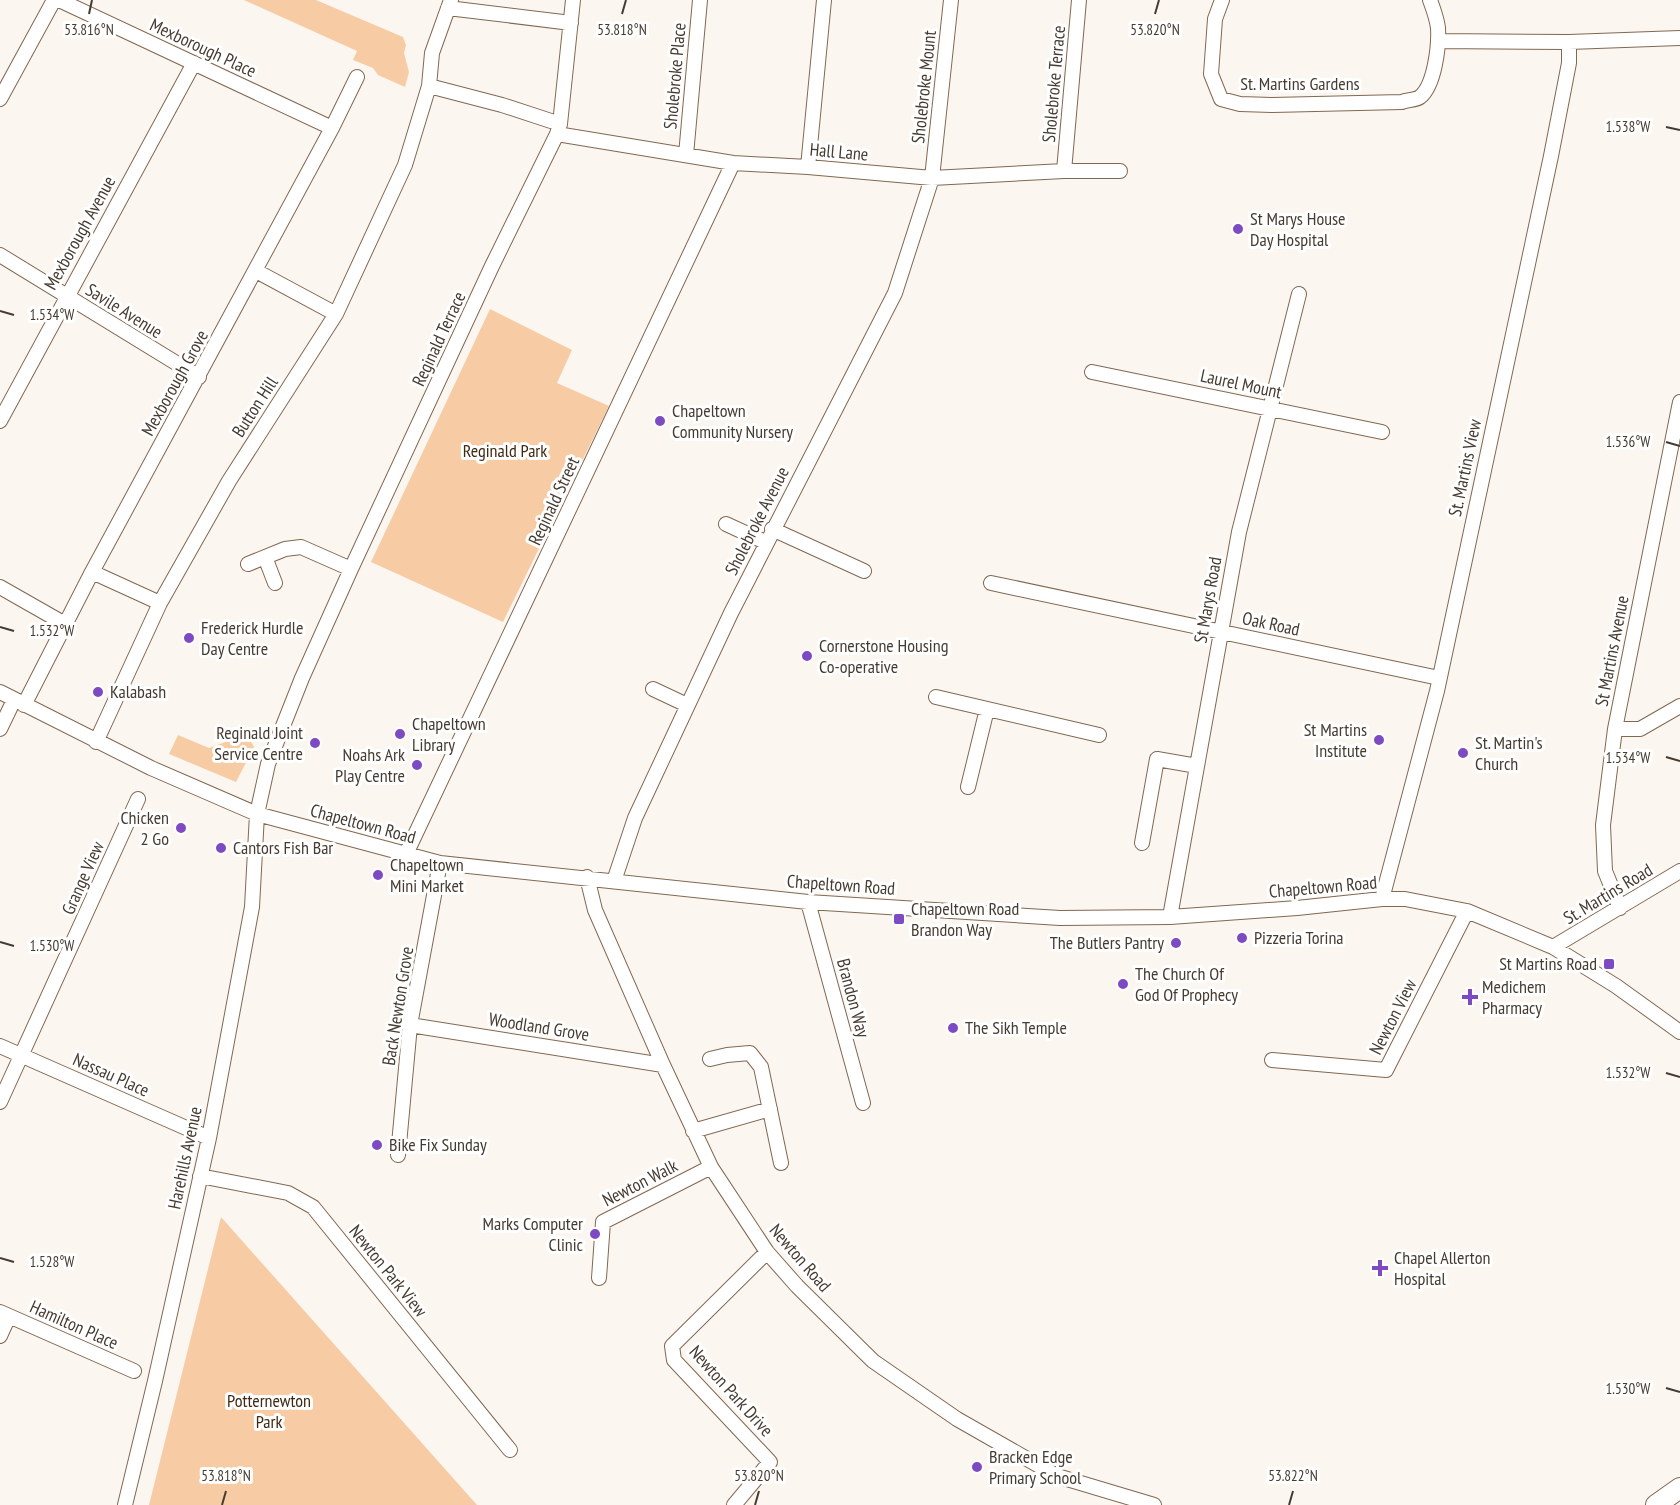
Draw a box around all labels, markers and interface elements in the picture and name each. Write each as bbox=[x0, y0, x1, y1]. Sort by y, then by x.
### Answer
street label: Mexborough Place bbox=[146, 13, 260, 82]
text: 53.816°N bbox=[64, 20, 114, 39]
text: 53.818°N bbox=[597, 20, 647, 39]
text: 53.820°N bbox=[1130, 20, 1180, 39]
street label: Sholebroke Place bbox=[658, 22, 691, 130]
street label: Sholebroke Terrace bbox=[1037, 24, 1070, 143]
street label: Sholebroke Mount bbox=[906, 29, 941, 145]
street label: St. Martins Gardens bbox=[1240, 72, 1360, 95]
text: 1.538°W bbox=[1606, 117, 1650, 136]
street label: Hall Lane bbox=[809, 137, 869, 166]
street label: Mexborough Avenue bbox=[39, 172, 120, 294]
place label: St Marys House Day Hospital bbox=[1250, 207, 1346, 251]
marker: St Marys House Day Hospital bbox=[1231, 222, 1245, 236]
street label: Savile Avenue bbox=[82, 278, 167, 343]
street label: Reginald Terrace bbox=[407, 288, 470, 390]
text: 1.534°W bbox=[30, 305, 74, 324]
street label: Mexborough Grove bbox=[136, 326, 213, 440]
street label: Laurel Mount bbox=[1198, 364, 1284, 403]
street label: Button Hill bbox=[227, 371, 283, 441]
place label: Chapeltown Community Nursery bbox=[672, 399, 793, 443]
marker: Chapeltown Community Nursery bbox=[653, 414, 667, 428]
street label: St. Martins View bbox=[1443, 417, 1486, 519]
text: 1.536°W bbox=[1606, 432, 1650, 451]
park label: Reginald Park bbox=[463, 439, 547, 462]
street label: Reginald Street bbox=[523, 453, 584, 549]
street label: Sholebroke Avenue bbox=[719, 463, 794, 579]
street label: St Marys Road bbox=[1189, 555, 1226, 645]
street label: St Martins Avenue bbox=[1590, 594, 1634, 708]
street label: Oak Road bbox=[1240, 606, 1302, 641]
place label: Frederick Hurdle Day Centre bbox=[201, 616, 303, 660]
text: 1.532°W bbox=[30, 621, 74, 640]
marker: Frederick Hurdle Day Centre bbox=[182, 631, 196, 645]
place label: Cornerstone Housing Co-operative bbox=[819, 634, 948, 678]
marker: Cornerstone Housing Co-operative bbox=[800, 649, 814, 663]
place label: Kalabash bbox=[110, 680, 166, 703]
marker: Kalabash bbox=[91, 685, 105, 699]
place label: Chapeltown Library bbox=[412, 712, 486, 756]
place label: St Martins Institute bbox=[1304, 718, 1367, 762]
place label: Reginald Joint Service Centre bbox=[214, 721, 303, 765]
marker: Chapeltown Library bbox=[393, 727, 407, 741]
place label: St. Martin's Church bbox=[1475, 731, 1543, 775]
marker: St Martins Institute bbox=[1372, 733, 1386, 747]
marker: Reginald Joint Service Centre bbox=[308, 736, 322, 750]
place label: Noahs Ark Play Centre bbox=[335, 743, 405, 787]
marker: St. Martin's Church bbox=[1456, 746, 1470, 760]
text: 1.534°W bbox=[1606, 748, 1650, 767]
marker: Noahs Ark Play Centre bbox=[410, 758, 424, 772]
street label: Chapeltown Road bbox=[308, 798, 418, 849]
place label: Chicken 2 Go bbox=[120, 806, 169, 850]
marker: Chicken 2 Go bbox=[174, 821, 188, 835]
place label: Cantors Fish Bar bbox=[233, 836, 333, 859]
street label: Grange View bbox=[56, 837, 109, 918]
marker: Cantors Fish Bar bbox=[214, 841, 228, 855]
place label: Chapeltown Mini Market bbox=[390, 853, 464, 897]
street label: St. Martins Road bbox=[1559, 858, 1656, 929]
marker: Chapeltown Mini Market bbox=[371, 868, 385, 882]
street label: Chapeltown Road bbox=[786, 869, 896, 900]
street label: Chapeltown Road bbox=[1268, 870, 1378, 903]
place label: Chapeltown Road Brandon Way bbox=[911, 897, 1019, 941]
marker: Chapeltown Road Brandon Way bbox=[892, 912, 906, 926]
place label: Pizzeria Torina bbox=[1254, 926, 1344, 949]
place label: The Butlers Pantry bbox=[1050, 931, 1164, 954]
marker: Pizzeria Torina bbox=[1235, 931, 1249, 945]
text: 1.530°W bbox=[30, 936, 74, 955]
marker: The Butlers Pantry bbox=[1169, 936, 1183, 950]
street label: Back Newton Grove bbox=[377, 945, 418, 1067]
place label: St Martins Road bbox=[1499, 952, 1597, 975]
street label: Brandon Way bbox=[832, 956, 875, 1040]
marker: St Martins Road bbox=[1602, 957, 1616, 971]
place label: The Church Of God Of Prophecy bbox=[1135, 962, 1238, 1006]
street label: Newton View bbox=[1364, 975, 1421, 1058]
place label: Medichem Pharmacy bbox=[1482, 975, 1546, 1019]
marker: The Church Of God Of Prophecy bbox=[1116, 977, 1130, 991]
marker: Medichem Pharmacy bbox=[1463, 990, 1477, 1004]
street label: Woodland Grove bbox=[487, 1007, 591, 1046]
place label: The Sikh Temple bbox=[965, 1016, 1067, 1039]
marker: The Sikh Temple bbox=[946, 1021, 960, 1035]
street label: Nassau Place bbox=[70, 1048, 153, 1102]
text: 1.532°W bbox=[1606, 1063, 1650, 1082]
street label: Harehills Avenue bbox=[162, 1104, 207, 1211]
place label: Bike Fix Sunday bbox=[389, 1133, 487, 1156]
marker: Bike Fix Sunday bbox=[370, 1138, 384, 1152]
street label: Newton Walk bbox=[598, 1154, 681, 1211]
place label: Marks Computer Clinic bbox=[482, 1212, 584, 1256]
street label: Newton Road bbox=[765, 1219, 836, 1296]
street label: Newton Park View bbox=[344, 1220, 433, 1322]
marker: Marks Computer Clinic bbox=[588, 1227, 602, 1241]
place label: Chapel Allerton Hospital bbox=[1394, 1246, 1490, 1290]
text: 1.528°W bbox=[30, 1252, 74, 1271]
marker: Chapel Allerton Hospital bbox=[1371, 1259, 1389, 1277]
street label: Hamilton Place bbox=[27, 1295, 122, 1354]
street label: Newton Park Drive bbox=[684, 1340, 778, 1441]
text: 1.530°W bbox=[1606, 1379, 1650, 1398]
park label: Potternewton Park bbox=[227, 1389, 311, 1433]
place label: Bracken Edge Primary School bbox=[989, 1445, 1082, 1489]
marker: Bracken Edge Primary School bbox=[970, 1460, 984, 1474]
text: 53.818°N bbox=[201, 1466, 251, 1485]
text: 53.820°N bbox=[734, 1466, 784, 1485]
text: 53.822°N bbox=[1268, 1466, 1318, 1485]

